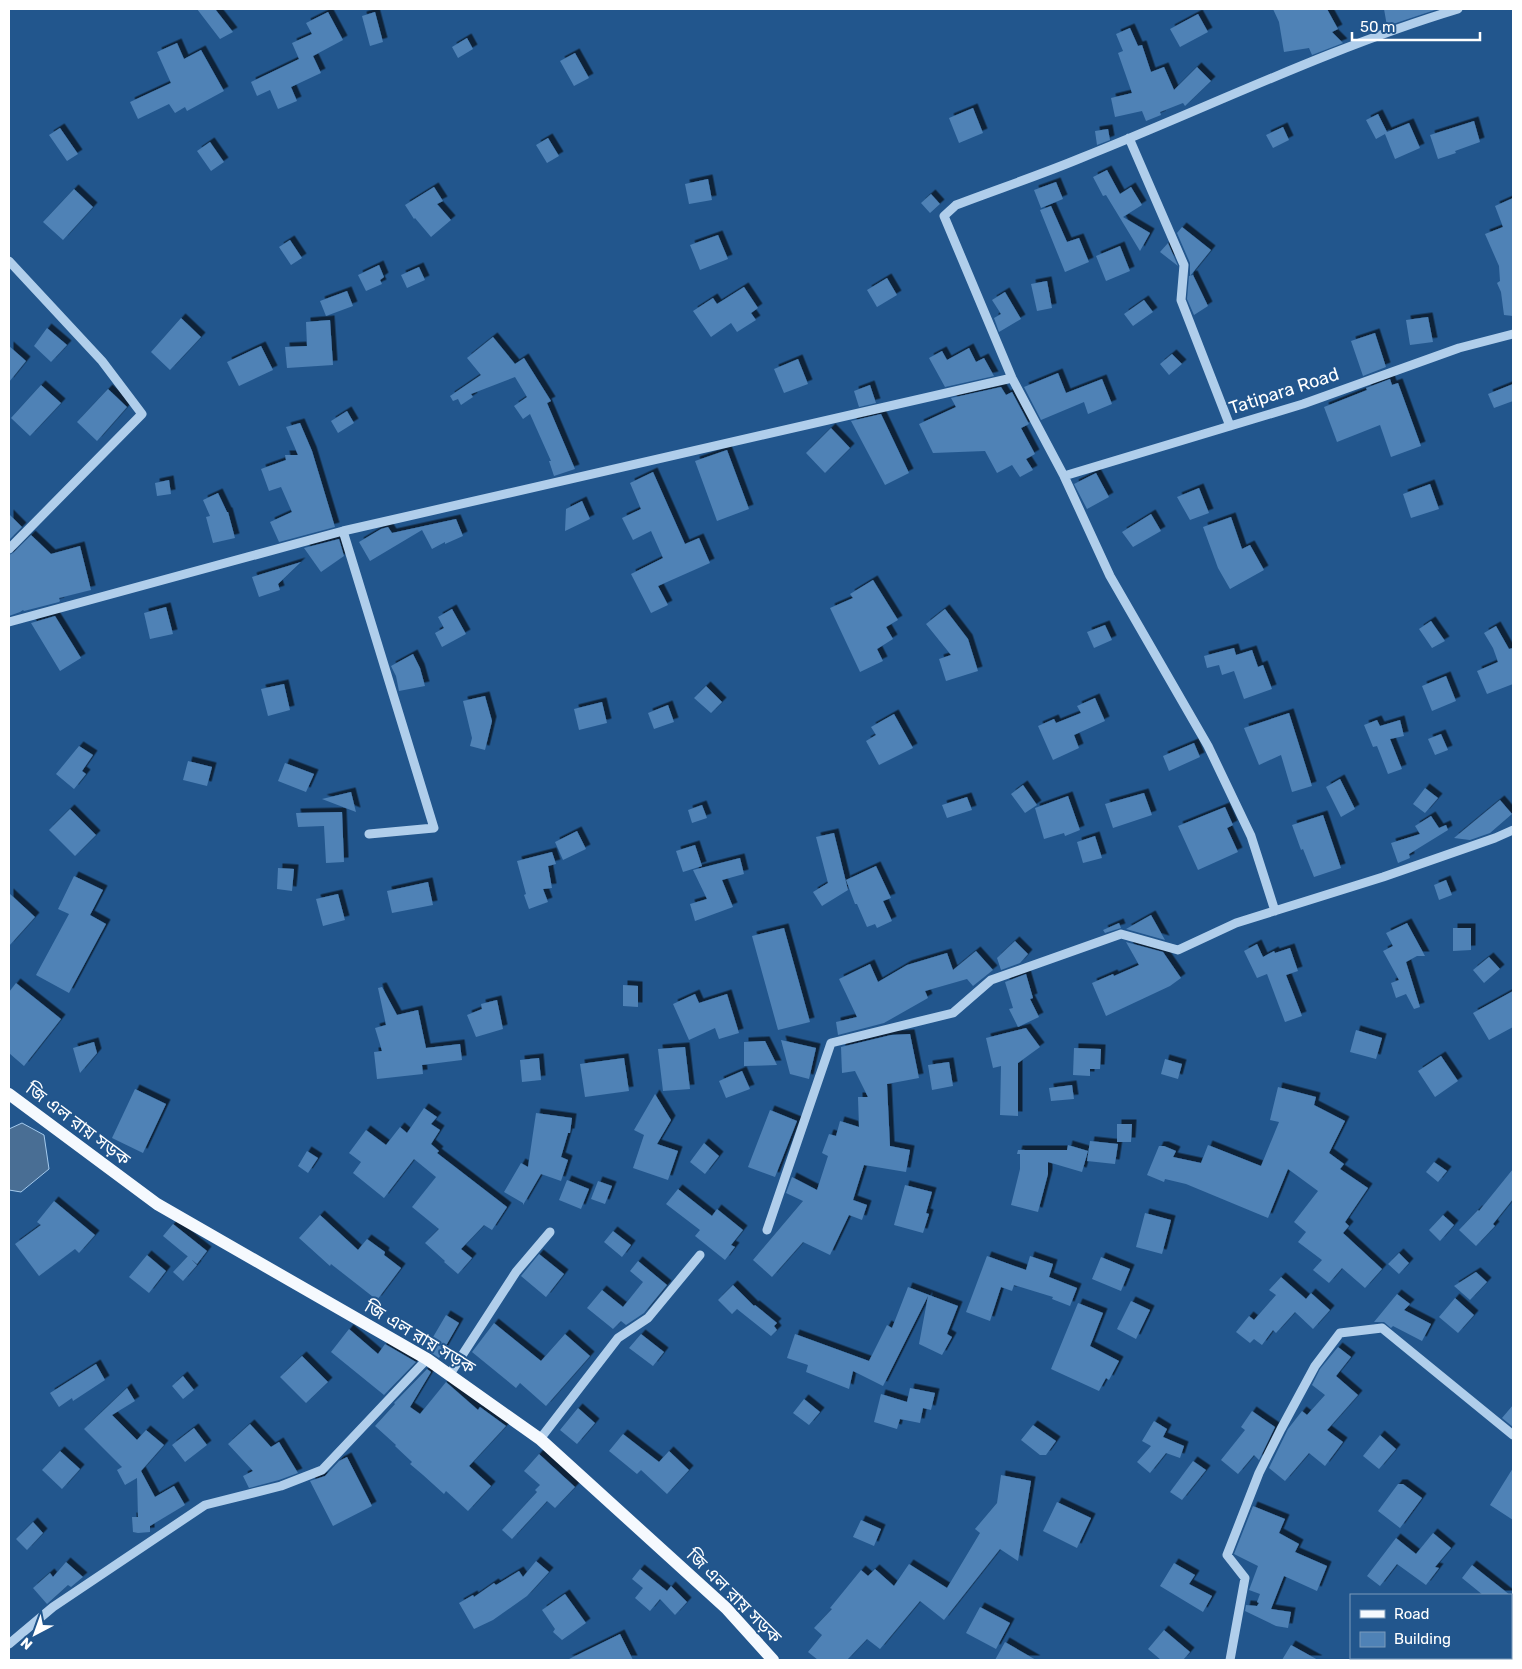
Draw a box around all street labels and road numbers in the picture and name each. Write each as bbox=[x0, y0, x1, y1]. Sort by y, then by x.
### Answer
street label: Tatipara Road bbox=[1226, 363, 1342, 419]
street label: জি এল রায় সড়ক bbox=[21, 1077, 135, 1171]
street label: জি এল রায় সড়ক bbox=[360, 1295, 480, 1379]
street label: জি এল রায় সড়ক bbox=[681, 1543, 786, 1648]

